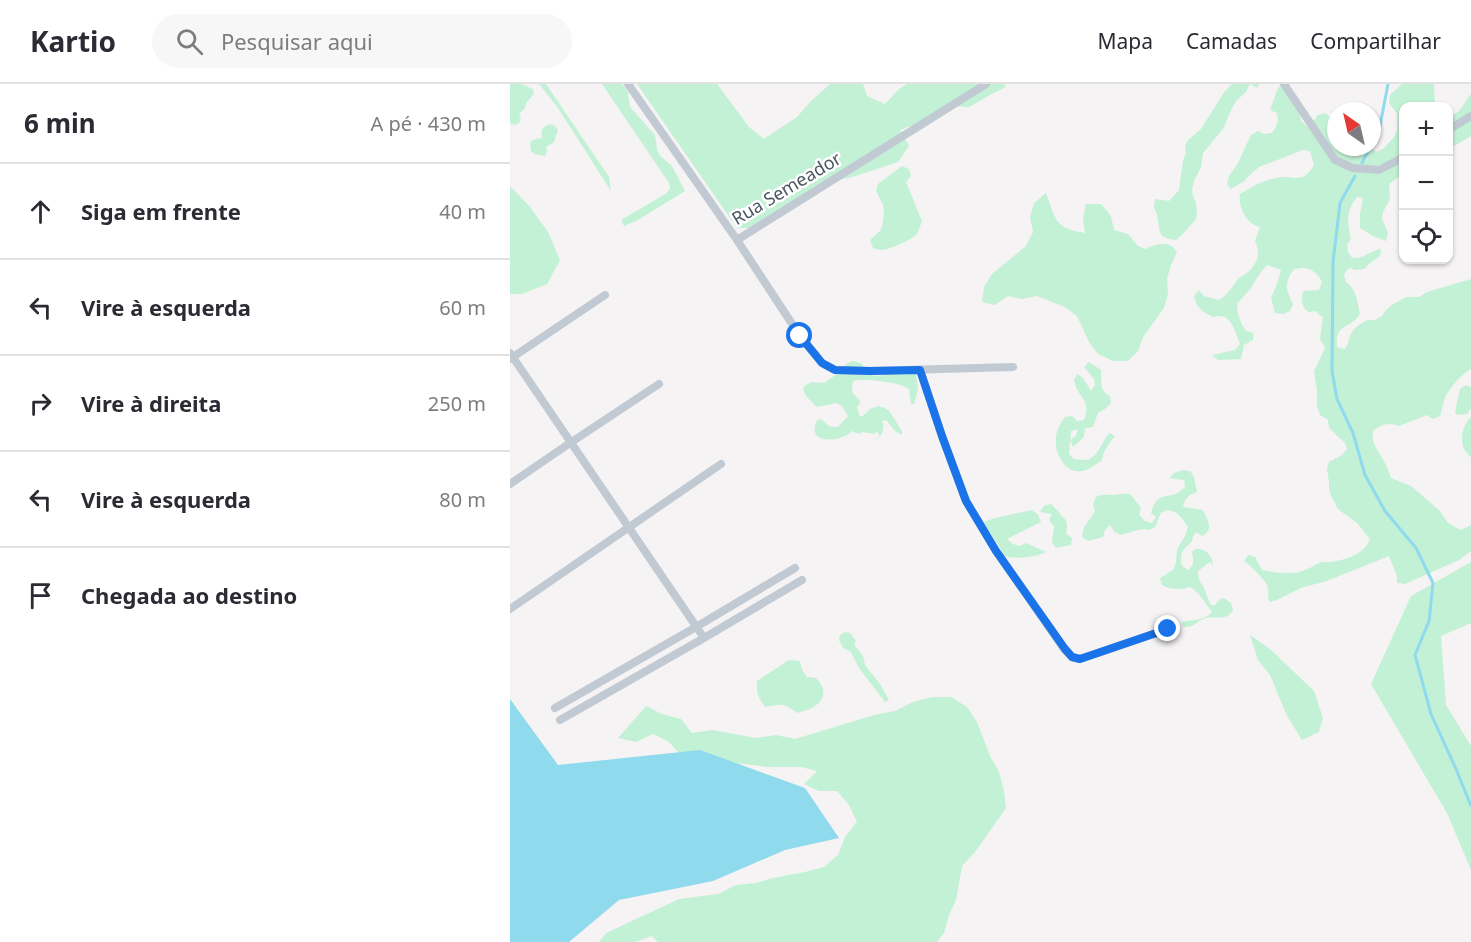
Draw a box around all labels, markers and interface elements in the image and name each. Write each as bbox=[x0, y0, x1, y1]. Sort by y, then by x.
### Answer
search box bbox=[152, 14, 572, 68]
text: Kartio bbox=[30, 22, 116, 60]
icon: search bbox=[173, 25, 206, 58]
text: Pesquisar aqui bbox=[221, 26, 373, 56]
text: Mapa bbox=[1097, 27, 1153, 55]
text: Camadas bbox=[1186, 27, 1277, 55]
text: Compartilhar bbox=[1310, 27, 1441, 55]
north arrow bbox=[1327, 102, 1381, 156]
map controls bbox=[1399, 102, 1453, 264]
button: + bbox=[1399, 102, 1453, 156]
text: 6 min bbox=[24, 105, 96, 141]
text: A pé · 430 m bbox=[370, 110, 486, 137]
street label: Rua Semeador bbox=[727, 146, 846, 230]
button: − bbox=[1399, 156, 1453, 210]
icon: ahead bbox=[24, 195, 57, 228]
text: Siga em frente bbox=[81, 196, 241, 226]
text: 40 m bbox=[439, 198, 486, 225]
button: locate bbox=[1399, 210, 1453, 264]
icon: left bbox=[24, 291, 57, 324]
text: Vire à esquerda bbox=[81, 292, 251, 322]
text: 60 m bbox=[439, 294, 486, 321]
route start bbox=[786, 322, 812, 348]
icon: right bbox=[24, 387, 57, 420]
text: Vire à direita bbox=[81, 388, 221, 418]
text: 250 m bbox=[428, 390, 486, 417]
icon: left bbox=[24, 483, 57, 516]
text: Vire à esquerda bbox=[81, 484, 251, 514]
text: 80 m bbox=[439, 486, 486, 513]
icon: arrive bbox=[24, 579, 57, 612]
text: Chegada ao destino bbox=[81, 580, 297, 610]
route end bbox=[1154, 615, 1180, 641]

